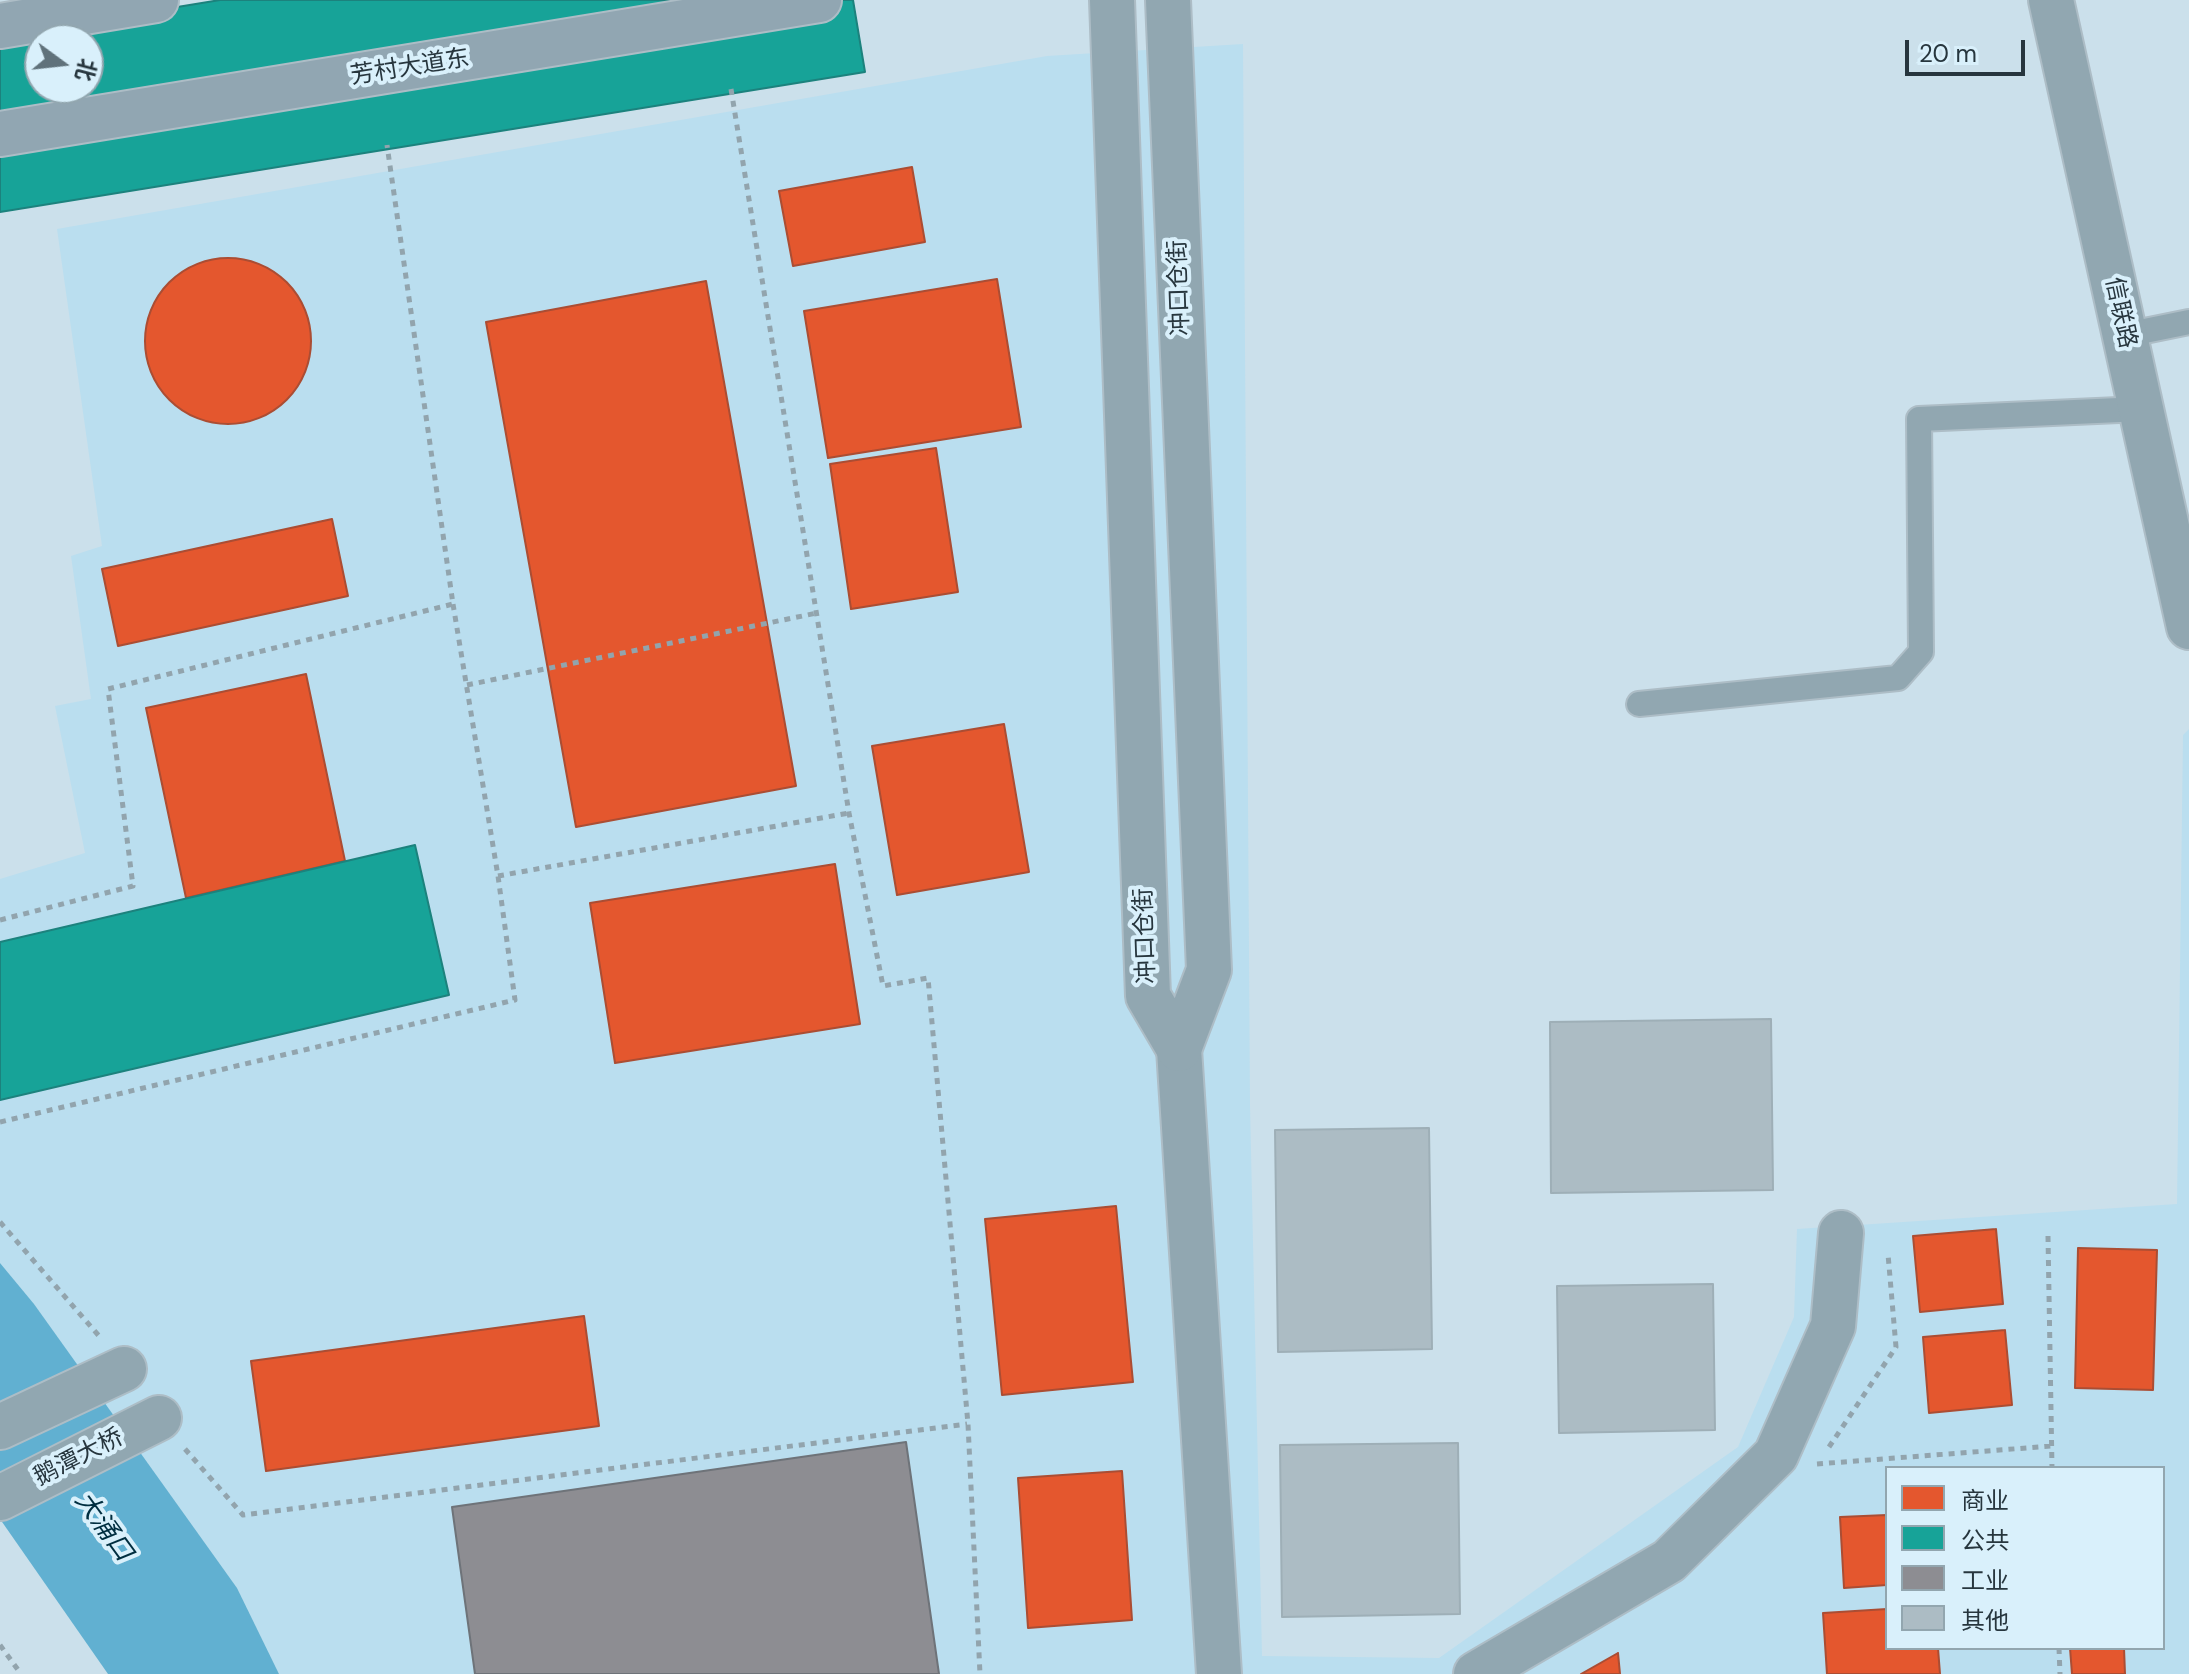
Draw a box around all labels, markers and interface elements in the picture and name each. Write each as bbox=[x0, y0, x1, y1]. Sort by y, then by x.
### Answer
north arrow bbox=[24, 24, 104, 104]
scale bar bbox=[1909, 24, 2029, 74]
text: 20 m bbox=[1919, 38, 1977, 69]
street label: 芳村大道东 bbox=[348, 44, 472, 92]
text: 北 bbox=[69, 55, 103, 84]
street label: 冲口仓街 bbox=[1164, 240, 1196, 336]
street label: 信联路 bbox=[2098, 275, 2142, 351]
street label: 冲口仓街 bbox=[1130, 888, 1162, 984]
street label: 鹅潭大桥 bbox=[30, 1423, 128, 1493]
legend bbox=[1885, 1466, 2165, 1650]
text: 商业 bbox=[1961, 1485, 2009, 1516]
water label: 大涌口 bbox=[67, 1486, 139, 1568]
text: 公共 bbox=[1961, 1525, 2009, 1556]
text: 工业 bbox=[1961, 1565, 2009, 1596]
text: 其他 bbox=[1961, 1605, 2009, 1636]

